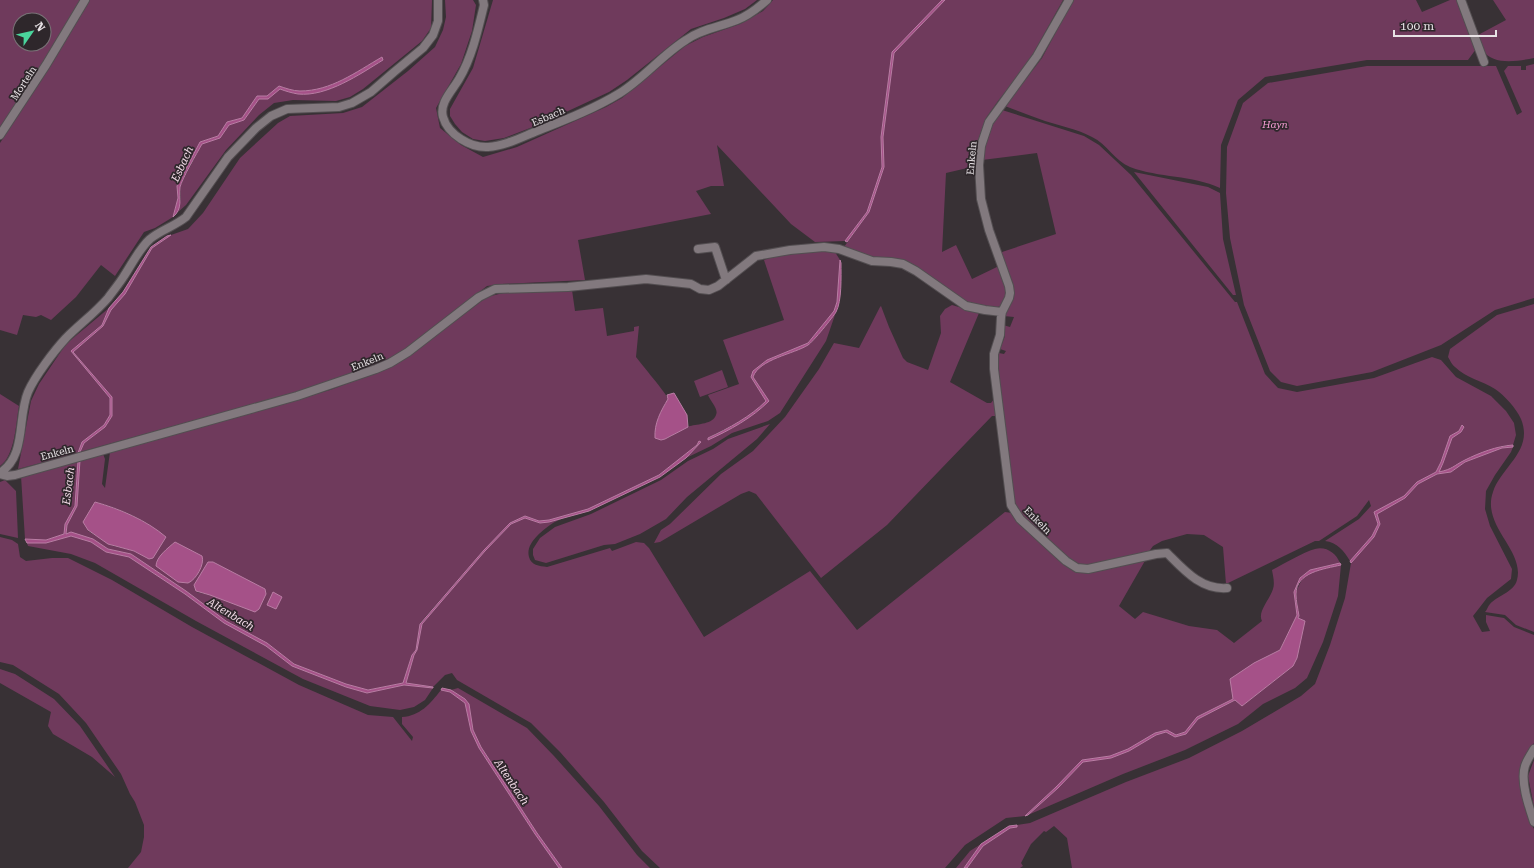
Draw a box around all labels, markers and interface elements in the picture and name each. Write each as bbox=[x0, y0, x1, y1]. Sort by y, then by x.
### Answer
north arrow bbox=[12, 12, 52, 52]
scale bar bbox=[1394, 12, 1496, 38]
text: 100 m bbox=[1400, 19, 1434, 33]
text: N bbox=[32, 20, 48, 34]
street label: Morteln bbox=[8, 64, 39, 102]
street label: Esbach bbox=[530, 104, 567, 128]
park label: Hayn bbox=[1261, 119, 1288, 130]
street label: Enkeln bbox=[965, 140, 978, 175]
water label: Esbach bbox=[168, 144, 196, 185]
street label: Enkeln bbox=[350, 350, 385, 373]
street label: Enkeln bbox=[39, 443, 75, 462]
water label: Esbach bbox=[60, 466, 77, 507]
street label: Enkeln bbox=[1022, 505, 1054, 537]
water label: Altenbach bbox=[204, 595, 257, 634]
water label: Altenbach bbox=[491, 756, 532, 808]

